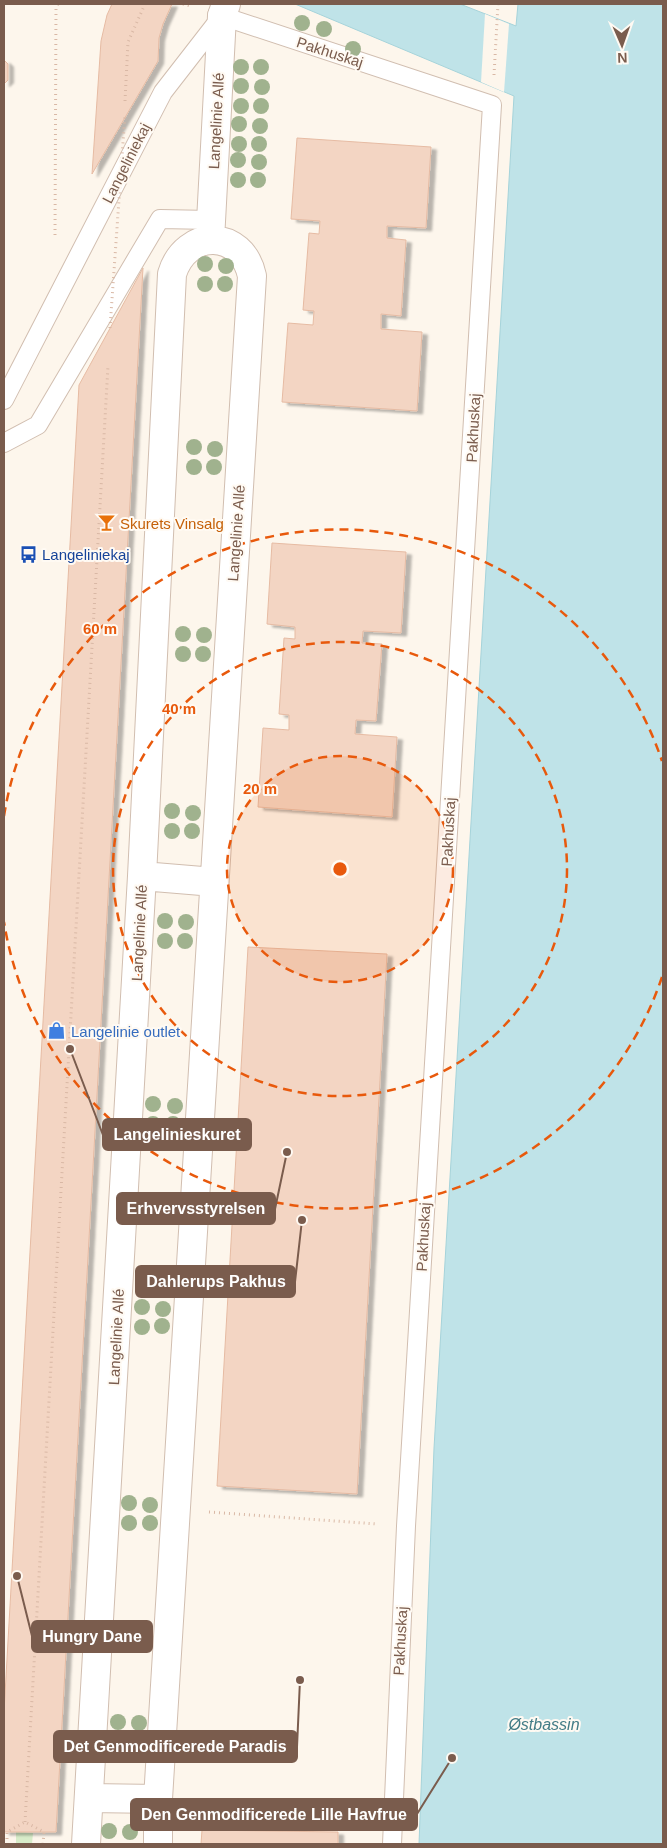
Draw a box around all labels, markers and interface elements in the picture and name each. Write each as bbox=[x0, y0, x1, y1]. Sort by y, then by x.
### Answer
north arrow bbox=[597, 20, 647, 70]
street label: Pakhuskaj bbox=[294, 33, 366, 71]
text: N bbox=[617, 50, 628, 66]
street label: Langelinie Allé bbox=[205, 72, 227, 170]
street label: Langeliniekaj bbox=[99, 120, 153, 206]
street label: Pakhuskaj bbox=[463, 393, 483, 463]
street label: Langelinie Allé bbox=[224, 484, 248, 582]
bar icon: Skurets Vinsalg bbox=[96, 513, 116, 533]
place label: Skurets Vinsalg bbox=[120, 515, 224, 532]
bus stop icon: Langeliniekaj bbox=[18, 544, 38, 564]
place label: Langeliniekaj bbox=[42, 546, 130, 563]
text: 60 m bbox=[83, 620, 117, 637]
text: 40 m bbox=[162, 700, 196, 717]
text: 20 m bbox=[243, 780, 277, 797]
street label: Pakhuskaj bbox=[438, 797, 458, 867]
centre of rings bbox=[331, 860, 349, 878]
street label: Langelinie Allé bbox=[128, 884, 150, 982]
shop icon: Langelinie outlet bbox=[47, 1021, 67, 1041]
place label: Langelinie outlet bbox=[71, 1023, 181, 1040]
callout: Langelinieskuret bbox=[103, 1119, 251, 1150]
text: Langelinieskuret bbox=[113, 1126, 241, 1143]
callout: Erhvervsstyrelsen bbox=[117, 1193, 275, 1224]
text: Erhvervsstyrelsen bbox=[127, 1200, 265, 1217]
street label: Pakhuskaj bbox=[413, 1202, 433, 1272]
callout: Dahlerups Pakhus bbox=[136, 1266, 295, 1297]
text: Dahlerups Pakhus bbox=[146, 1273, 286, 1290]
street label: Langelinie Allé bbox=[105, 1288, 127, 1386]
street label: Pakhuskaj bbox=[390, 1606, 410, 1676]
callout: Hungry Dane bbox=[32, 1621, 152, 1652]
text: Hungry Dane bbox=[42, 1628, 142, 1645]
water label: Østbassin bbox=[507, 1716, 580, 1733]
callout: Det Genmodificerede Paradis bbox=[54, 1731, 297, 1762]
text: Det Genmodificerede Paradis bbox=[63, 1738, 287, 1755]
callout: Den Genmodificerede Lille Havfrue bbox=[131, 1799, 417, 1830]
text: Den Genmodificerede Lille Havfrue bbox=[141, 1806, 407, 1823]

